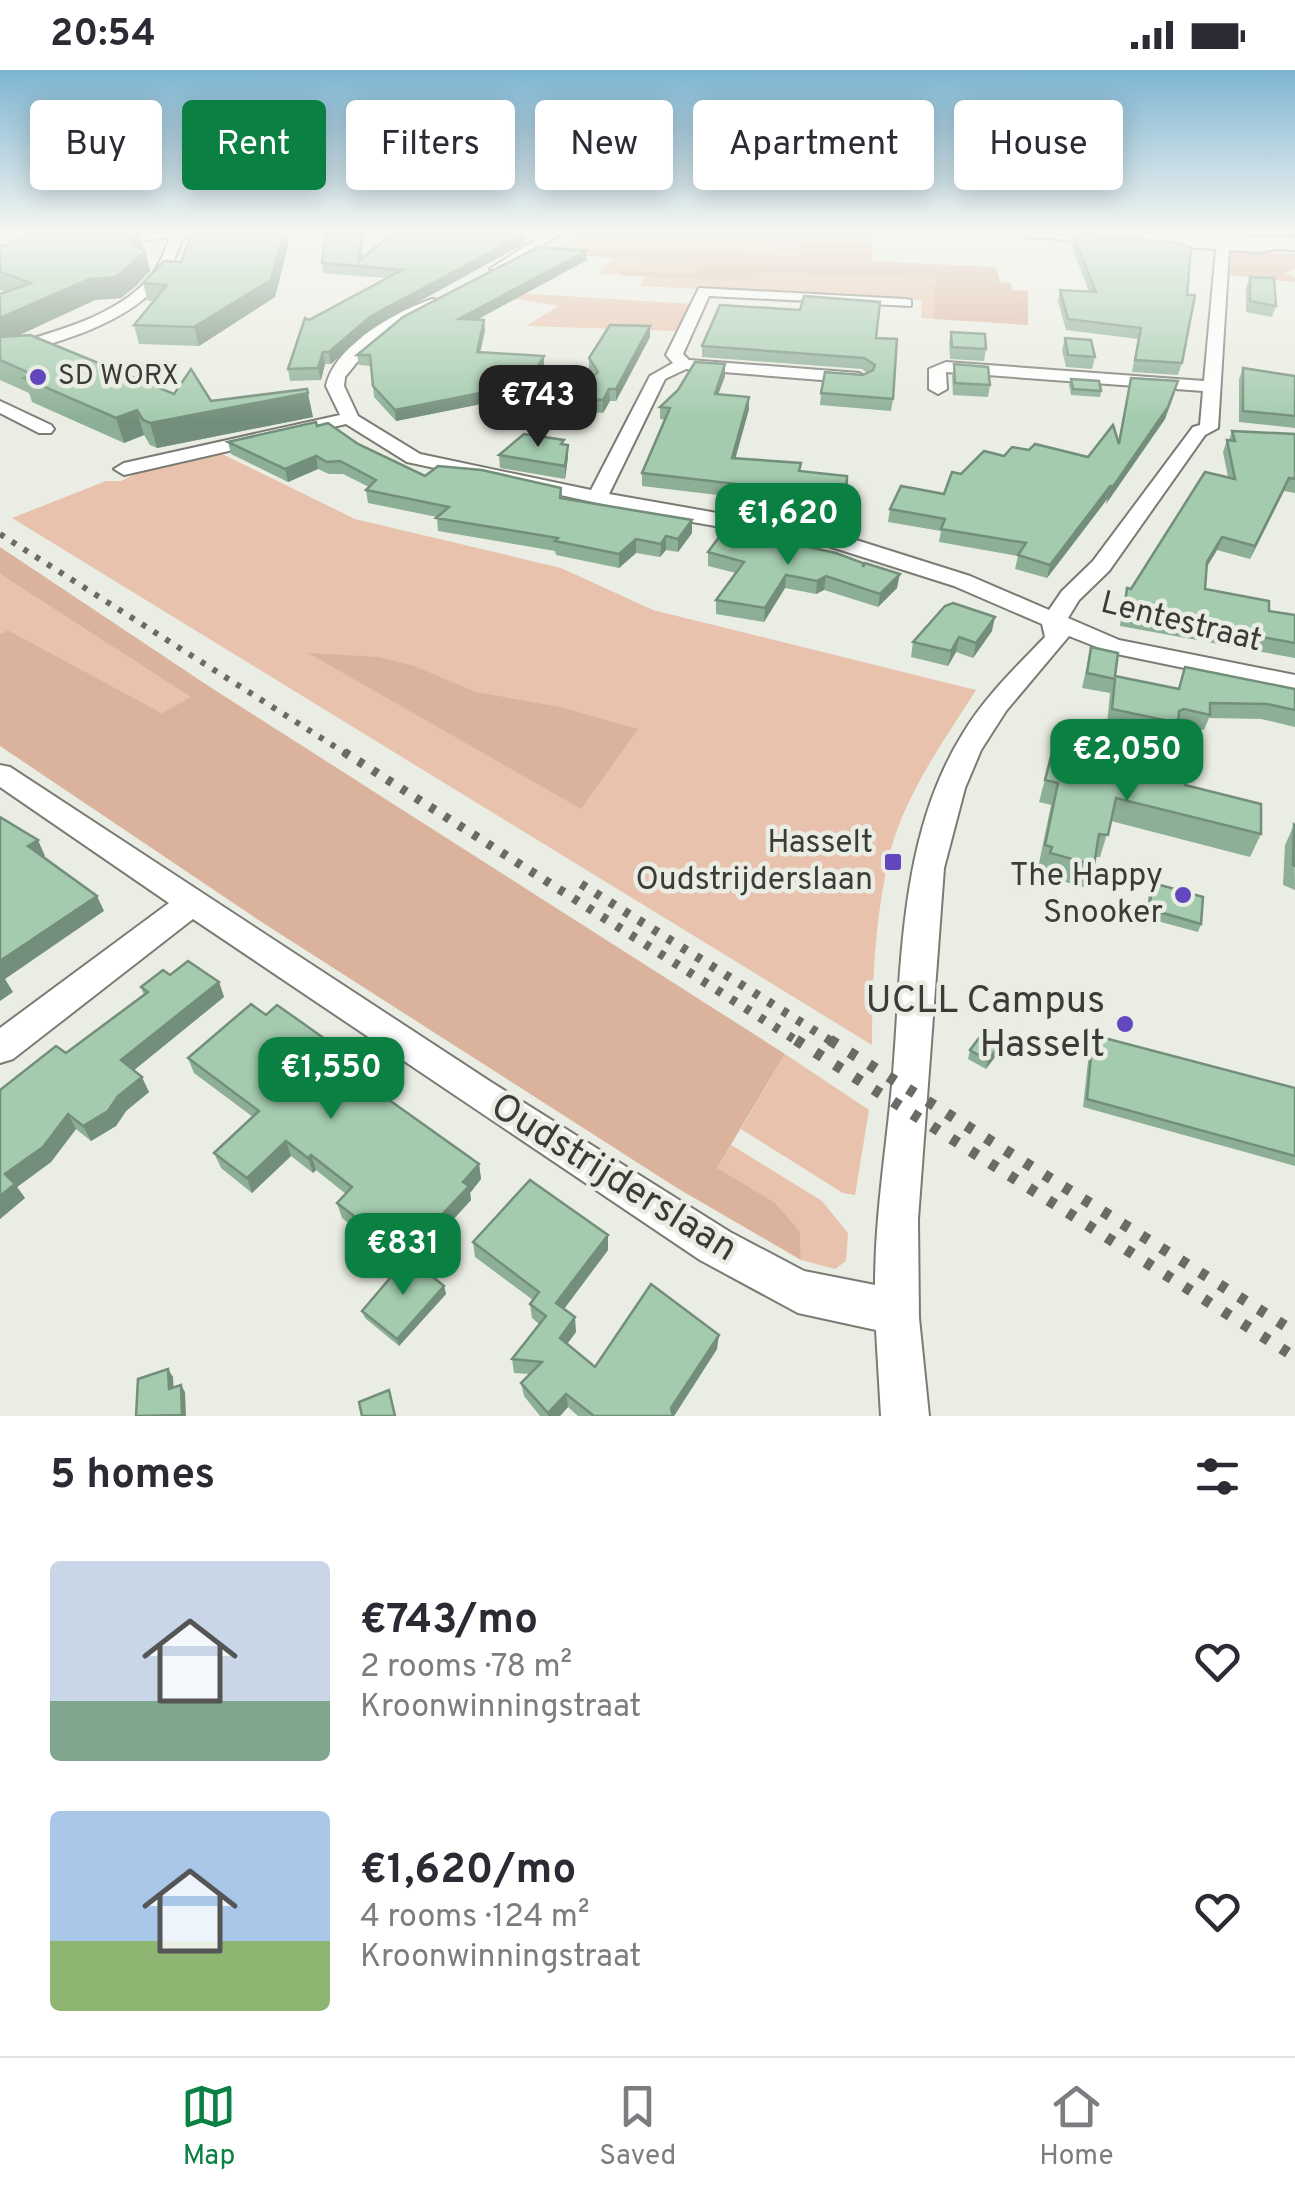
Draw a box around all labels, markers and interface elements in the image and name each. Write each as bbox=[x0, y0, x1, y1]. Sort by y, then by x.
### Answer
text: 20:54 bbox=[50, 11, 156, 60]
chip: Buy bbox=[30, 100, 162, 190]
chip: Rent bbox=[182, 100, 326, 190]
chip: Filters bbox=[346, 100, 515, 190]
chip: New bbox=[535, 100, 673, 190]
chip: Apartment bbox=[693, 100, 934, 190]
chip: House bbox=[954, 100, 1123, 190]
place label: SD WORX bbox=[58, 359, 179, 395]
pin: €743 bbox=[479, 365, 597, 450]
marker: SD WORX bbox=[27, 366, 49, 388]
text: €743 bbox=[501, 377, 575, 417]
pin: €1,620 bbox=[707, 483, 869, 568]
text: €1,620 bbox=[737, 495, 839, 535]
street label: Lentestraat bbox=[1096, 584, 1266, 662]
pin: €2,050 bbox=[1046, 719, 1208, 804]
text: €2,050 bbox=[1072, 731, 1182, 771]
place label: Hasselt Oudstrijderslaan bbox=[635, 824, 873, 901]
marker: Hasselt Oudstrijderslaan bbox=[882, 851, 904, 873]
place label: The Happy Snooker bbox=[1010, 857, 1163, 934]
marker: The Happy Snooker bbox=[1172, 884, 1194, 906]
place label: UCLL Campus Hasselt bbox=[865, 978, 1105, 1071]
marker: UCLL Campus Hasselt bbox=[1114, 1013, 1136, 1035]
pin: €1,550 bbox=[250, 1037, 412, 1122]
text: €1,550 bbox=[280, 1049, 382, 1089]
street label: Oudstrijderslaan bbox=[480, 1083, 746, 1275]
pin: €831 bbox=[344, 1213, 462, 1298]
text: €831 bbox=[367, 1225, 439, 1265]
icon: filters bbox=[1190, 1449, 1245, 1504]
text: 5 homes bbox=[50, 1450, 215, 1503]
text: €743/mo bbox=[360, 1595, 538, 1648]
icon: home bbox=[130, 1601, 250, 1721]
icon: heart bbox=[1190, 1634, 1245, 1689]
text: 2 rooms · 78 m² bbox=[360, 1648, 572, 1688]
text: Kroonwinningstraat bbox=[360, 1688, 641, 1728]
text: €1,620/mo bbox=[360, 1845, 576, 1898]
icon: home bbox=[130, 1851, 250, 1971]
icon: heart bbox=[1190, 1884, 1245, 1939]
text: 4 rooms · 124 m² bbox=[360, 1898, 590, 1938]
text: Kroonwinningstraat bbox=[360, 1938, 641, 1978]
tab: Map bbox=[181, 2079, 236, 2175]
tab: Saved bbox=[599, 2079, 676, 2175]
tab: Home bbox=[1039, 2079, 1114, 2175]

